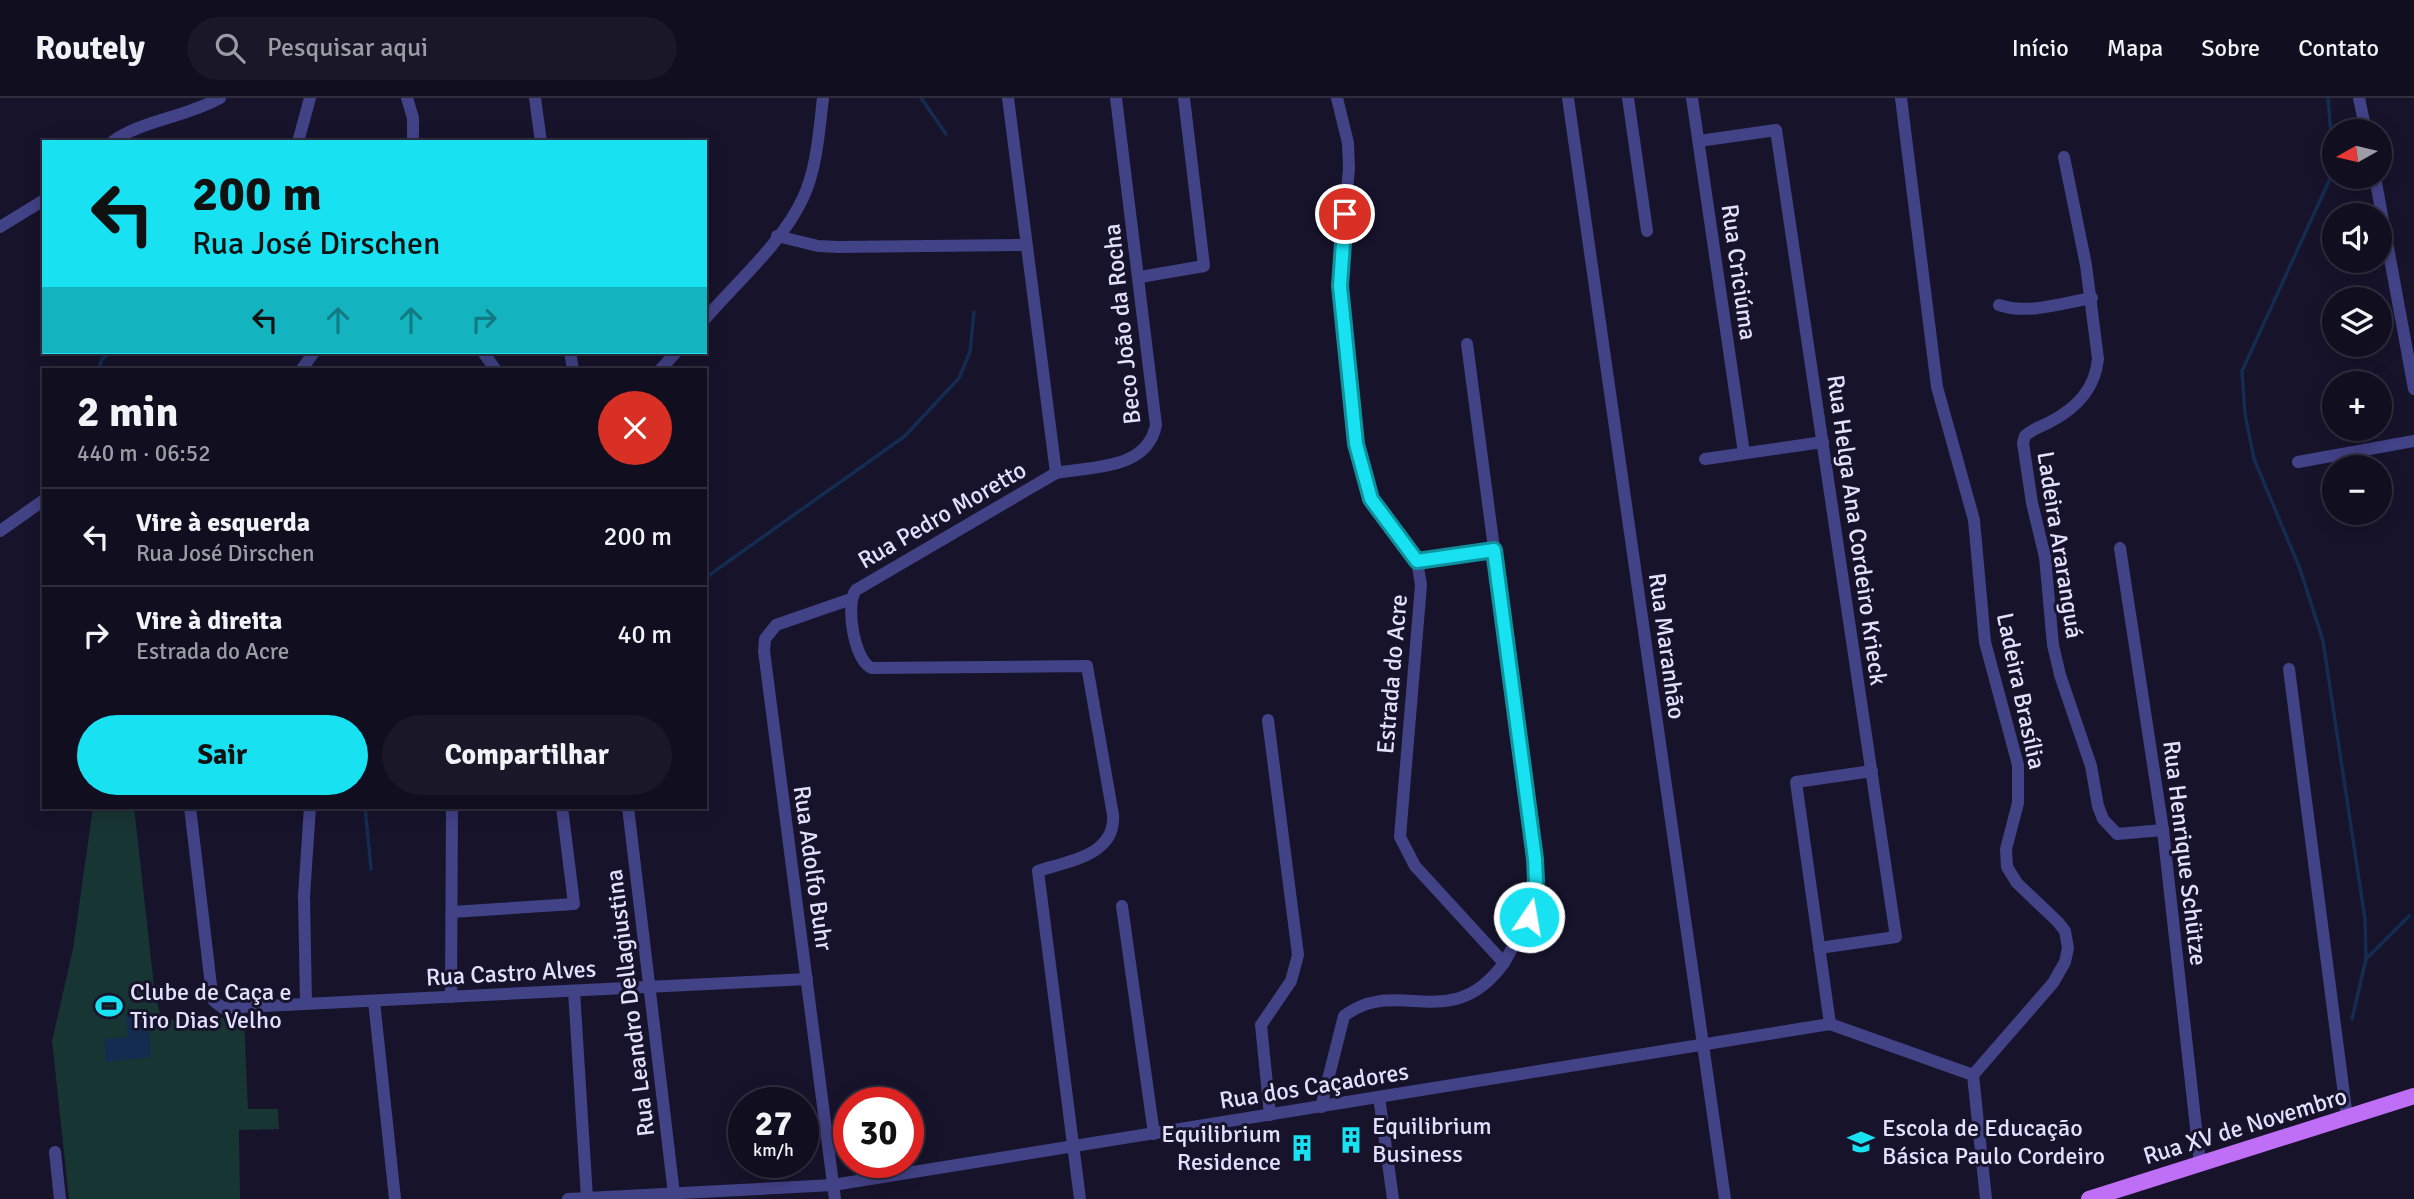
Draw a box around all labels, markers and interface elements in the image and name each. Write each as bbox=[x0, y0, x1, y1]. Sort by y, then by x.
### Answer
search box bbox=[187, 17, 677, 80]
text: Routely bbox=[35, 28, 145, 69]
icon: search bbox=[211, 29, 249, 67]
text: Pesquisar aqui bbox=[267, 32, 428, 64]
text: Início bbox=[2012, 33, 2069, 63]
text: Mapa bbox=[2107, 33, 2163, 63]
text: Sobre bbox=[2201, 33, 2260, 63]
text: Contato bbox=[2298, 33, 2379, 63]
north arrow bbox=[2322, 119, 2392, 189]
map controls bbox=[2322, 119, 2392, 525]
text: 200 m bbox=[192, 164, 322, 224]
icon: left bbox=[77, 168, 168, 259]
pin bbox=[1315, 184, 1375, 244]
icon: arrive bbox=[1326, 195, 1364, 233]
street label: Rua Criciúma bbox=[1715, 202, 1763, 342]
button: sound bbox=[2322, 203, 2392, 273]
street label: Beco João da Rocha bbox=[1097, 222, 1147, 426]
text: Rua José Dirschen bbox=[192, 224, 441, 263]
button: layers bbox=[2322, 287, 2392, 357]
icon: left bbox=[246, 301, 284, 339]
icon: ahead bbox=[319, 301, 357, 339]
icon: ahead bbox=[392, 301, 430, 339]
icon: right bbox=[465, 301, 503, 339]
button: + bbox=[2322, 371, 2392, 441]
street label: Rua Helga Ana Cordeiro Krieck bbox=[1820, 373, 1894, 687]
text: 2 min bbox=[77, 387, 178, 438]
button: close bbox=[598, 391, 672, 465]
text: 440 m · 06:52 bbox=[77, 439, 211, 468]
street label: Ladeira Araranguá bbox=[2030, 449, 2090, 641]
street label: Rua Pedro Moretto bbox=[852, 455, 1032, 575]
button: − bbox=[2322, 455, 2392, 525]
text: Vire à esquerda bbox=[136, 507, 310, 539]
icon: left bbox=[77, 518, 115, 556]
text: 200 m bbox=[603, 521, 672, 553]
text: Rua José Dirschen bbox=[136, 539, 315, 568]
street label: Rua Maranhão bbox=[1642, 571, 1692, 721]
street label: Estrada do Acre bbox=[1370, 593, 1414, 755]
text: Vire à direita bbox=[136, 605, 282, 637]
street label: Ladeira Brasília bbox=[1990, 610, 2052, 772]
icon: right bbox=[77, 616, 115, 654]
text: 40 m bbox=[617, 619, 672, 651]
text: Estrada do Acre bbox=[136, 637, 289, 666]
button: Sair bbox=[77, 715, 368, 795]
button: Compartilhar bbox=[382, 715, 672, 795]
street label: Rua Henrique Schütze bbox=[2156, 739, 2214, 967]
street label: Rua Adolfo Buhr bbox=[787, 784, 839, 953]
street label: Rua Leandro Dellagiustina bbox=[599, 868, 661, 1138]
position arrow bbox=[1492, 880, 1566, 954]
street label: Rua Castro Alves bbox=[425, 954, 597, 992]
place label: Clube de Caça e Tiro Dias Velho bbox=[130, 977, 292, 1035]
sports icon: Clube de Caça e Tiro Dias Velho bbox=[94, 991, 124, 1021]
street label: Rua dos Caçadores bbox=[1217, 1056, 1411, 1116]
street label: Rua XV de Novembro bbox=[2140, 1081, 2350, 1171]
speed limit sign: 30 bbox=[833, 1087, 924, 1178]
text: 27 bbox=[755, 1102, 792, 1145]
place label: Equilibrium Business bbox=[1372, 1111, 1492, 1169]
place label: Escola de Educação Básica Paulo Cordeiro bbox=[1882, 1113, 2105, 1171]
place label: Equilibrium Residence bbox=[1161, 1119, 1281, 1177]
building icon: Equilibrium Business bbox=[1336, 1125, 1366, 1155]
school or university icon: Escola de Educação Básica Paulo Cordeiro bbox=[1846, 1127, 1876, 1157]
building icon: Equilibrium Residence bbox=[1287, 1133, 1317, 1163]
text: km/h bbox=[753, 1139, 794, 1161]

